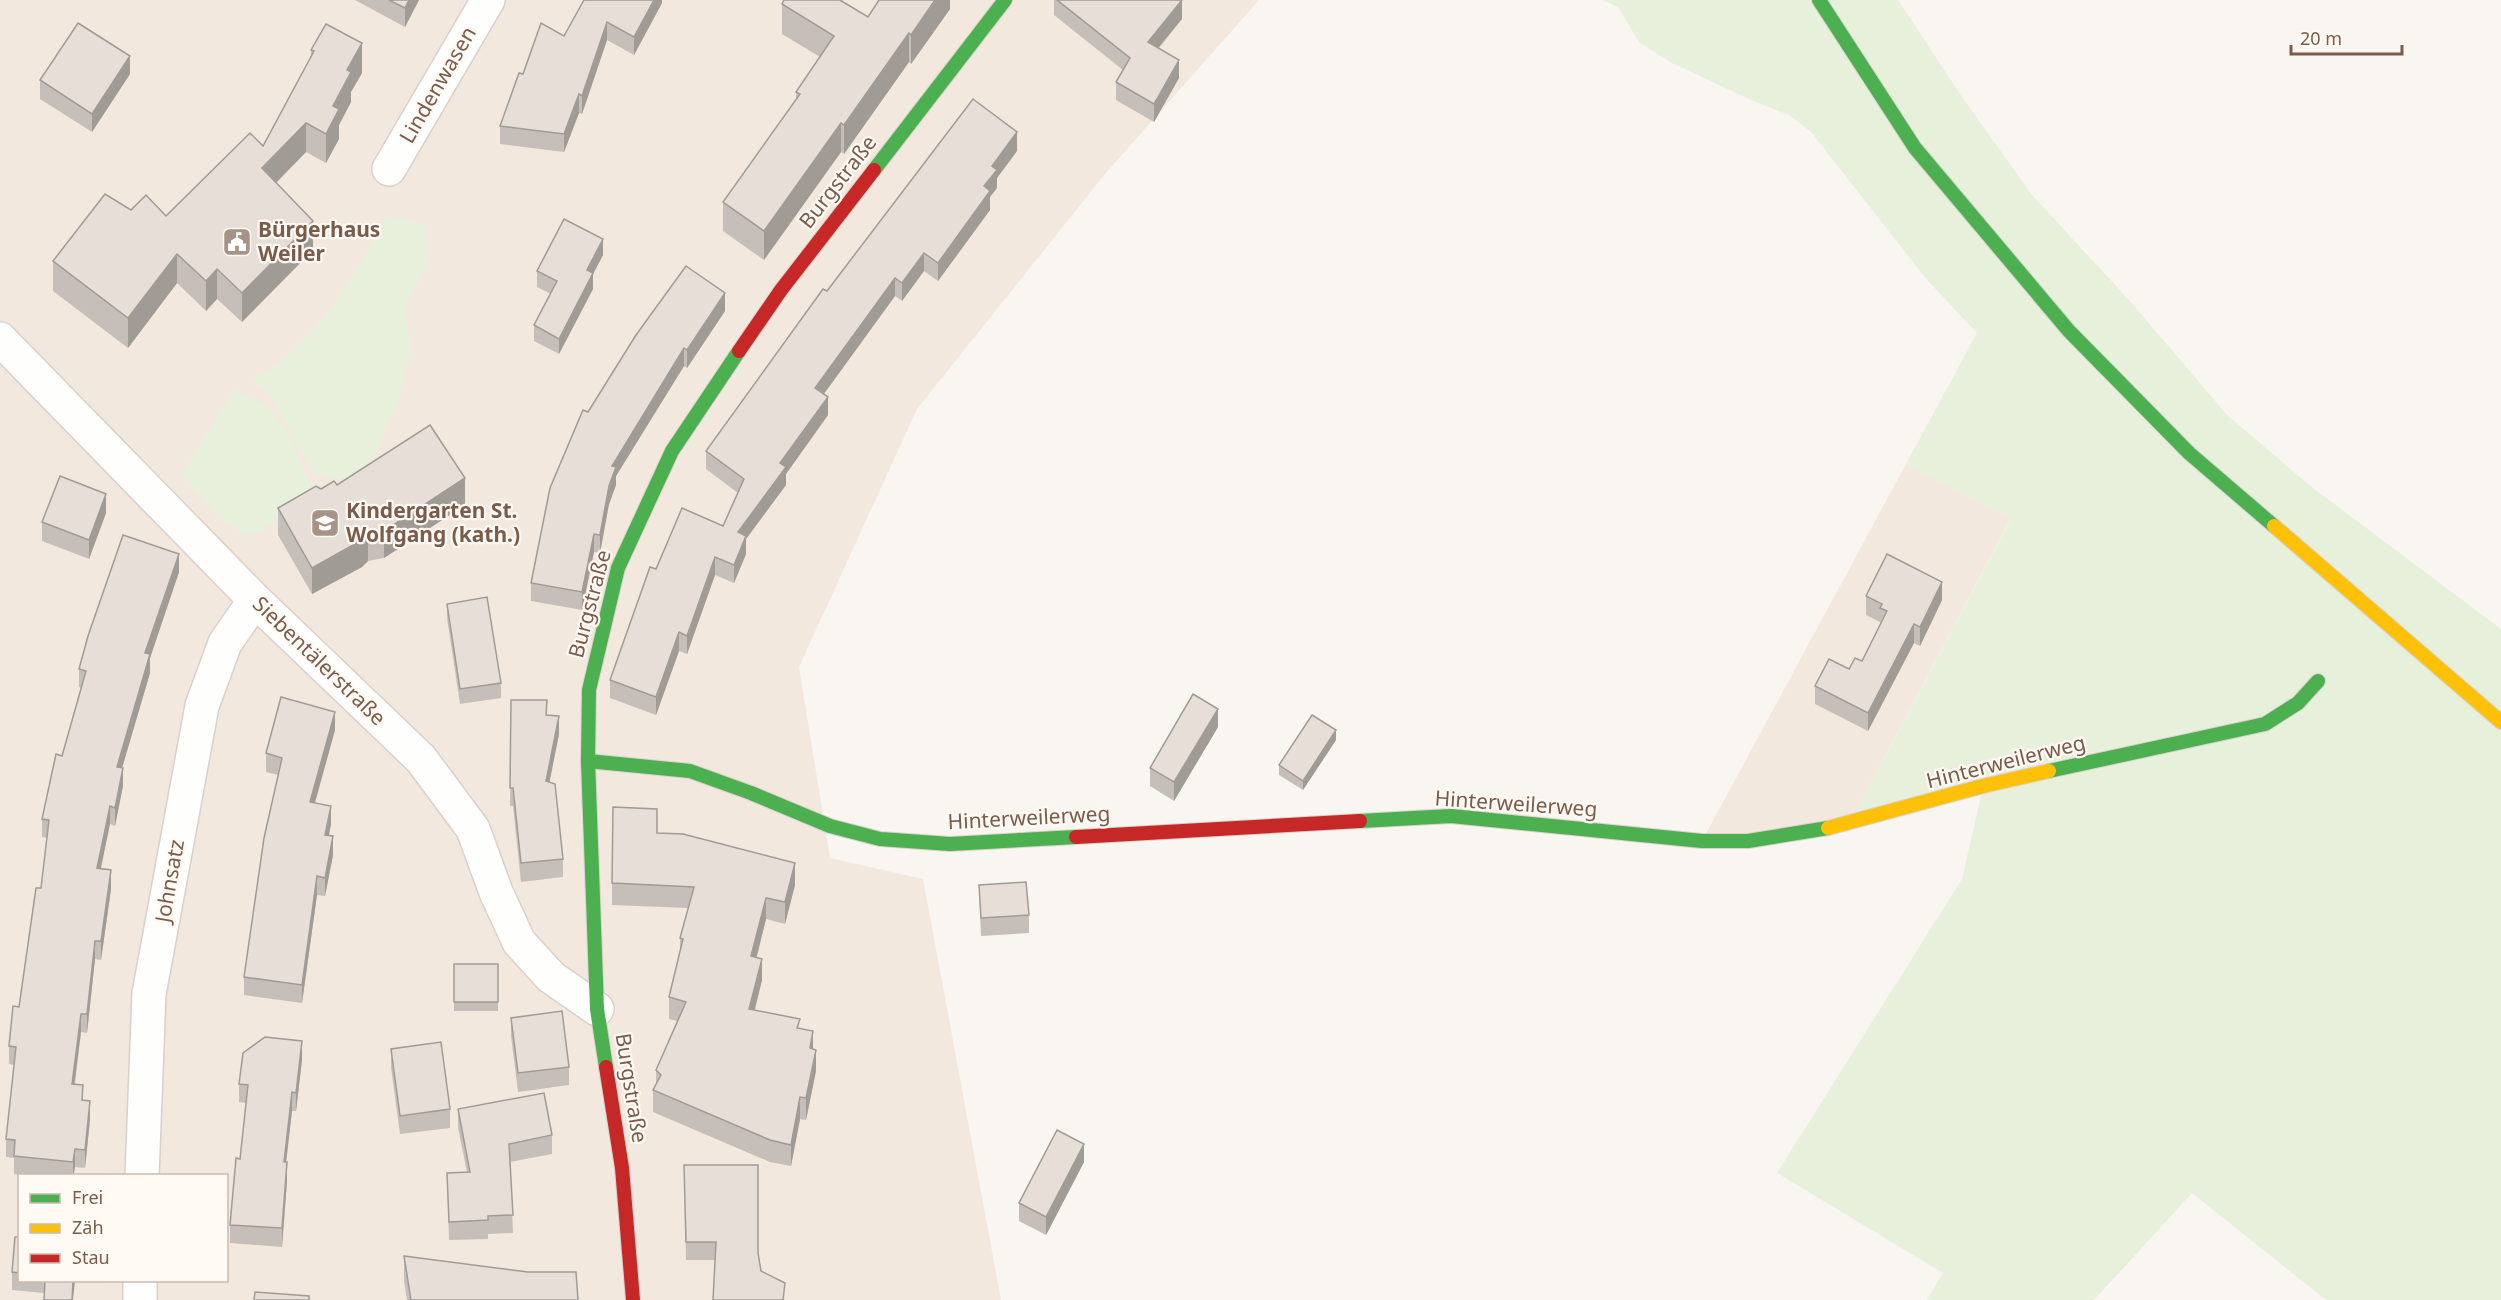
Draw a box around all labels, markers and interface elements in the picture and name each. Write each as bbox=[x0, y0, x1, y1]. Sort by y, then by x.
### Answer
scale bar bbox=[2291, 18, 2402, 56]
street label: Lindenwasen bbox=[392, 21, 482, 148]
text: 20 m bbox=[2300, 26, 2342, 50]
street label: Burgstraße bbox=[792, 129, 882, 234]
place label: Bürgerhaus Weiler bbox=[258, 215, 380, 267]
public building icon: Bürgerhaus Weiler bbox=[221, 226, 253, 258]
place label: Kindergarten St. Wolfgang (kath.) bbox=[346, 496, 520, 548]
school or university icon: Kindergarten St. Wolfgang (kath.) bbox=[309, 507, 341, 539]
street label: Burgstraße bbox=[561, 547, 617, 661]
street label: Siebentälerstraße bbox=[247, 590, 392, 731]
street label: Hinterweilerweg bbox=[1923, 728, 2088, 794]
street label: Hinterweilerweg bbox=[1434, 783, 1598, 823]
street label: Hinterweilerweg bbox=[947, 799, 1111, 835]
street label: Johnsatz bbox=[148, 837, 190, 926]
street label: Burgstraße bbox=[609, 1031, 654, 1145]
legend bbox=[18, 1174, 228, 1282]
text: Frei bbox=[72, 1185, 103, 1209]
text: Zäh bbox=[72, 1215, 104, 1239]
text: Stau bbox=[72, 1245, 110, 1269]

